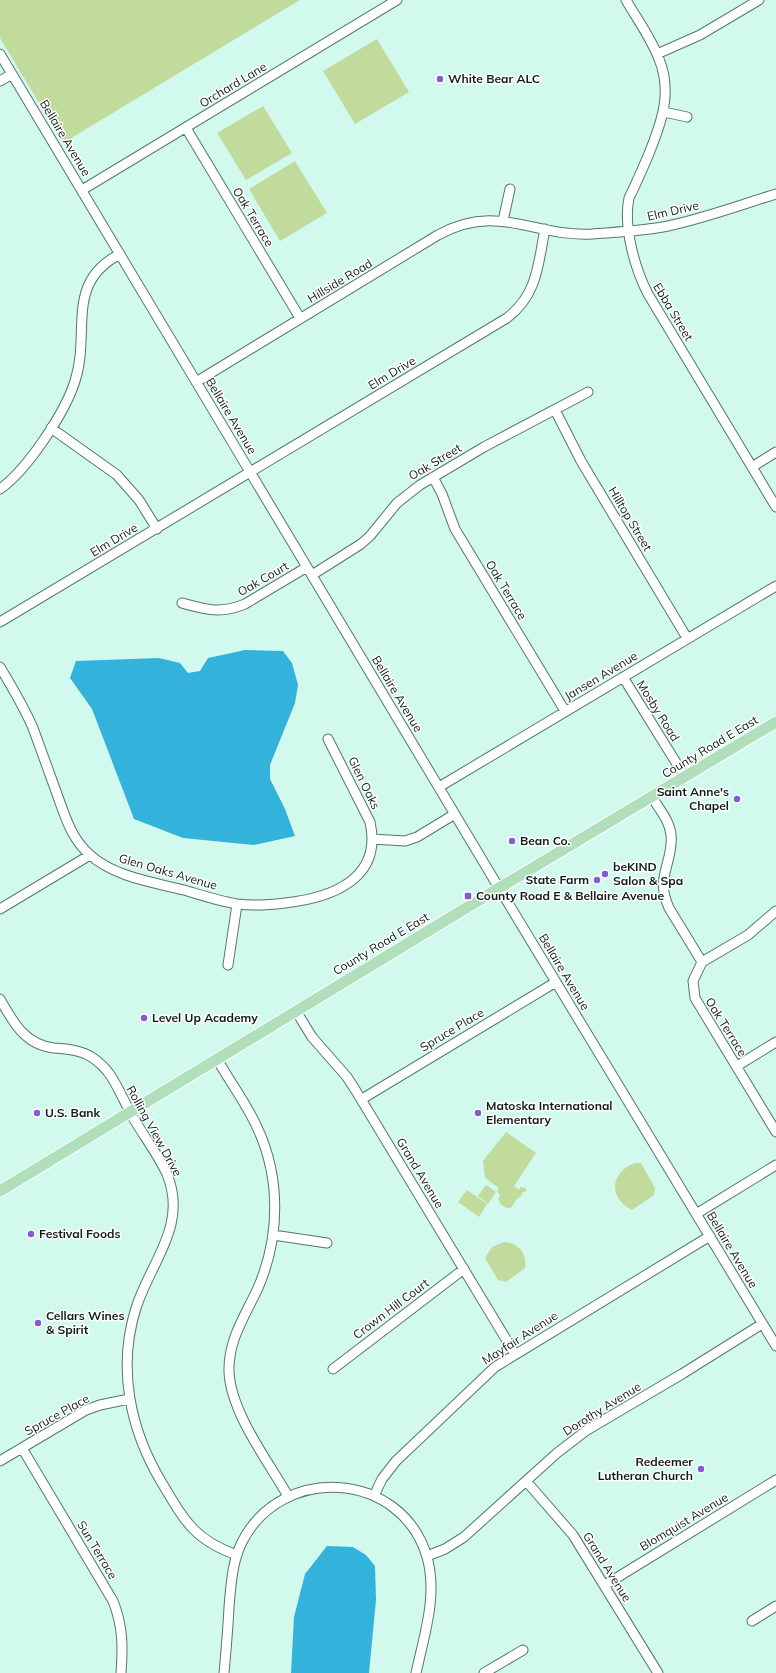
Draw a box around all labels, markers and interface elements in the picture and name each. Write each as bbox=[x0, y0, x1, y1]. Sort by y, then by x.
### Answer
street label: Orchard Lane bbox=[196, 59, 269, 110]
place label: White Bear ALC bbox=[448, 71, 540, 86]
marker: White Bear ALC bbox=[435, 74, 445, 84]
street label: Bellaire Avenue bbox=[37, 97, 94, 179]
street label: Oak Terrace bbox=[230, 184, 277, 249]
street label: Elm Drive bbox=[646, 197, 700, 224]
street label: Hillside Road bbox=[305, 255, 375, 306]
street label: Ebba Street bbox=[650, 280, 697, 343]
street label: Elm Drive bbox=[365, 353, 418, 393]
street label: Bellaire Avenue bbox=[203, 375, 260, 457]
street label: Oak Street bbox=[406, 440, 464, 483]
street label: Hilltop Street bbox=[605, 484, 655, 554]
street label: Elm Drive bbox=[87, 520, 140, 560]
street label: Oak Terrace bbox=[483, 557, 530, 622]
street label: Oak Court bbox=[235, 558, 291, 599]
street label: Jansen Avenue bbox=[561, 648, 640, 703]
street label: Bellaire Avenue bbox=[369, 653, 426, 735]
street label: Mosby Road bbox=[634, 677, 683, 744]
street label: County Road E East bbox=[659, 712, 760, 781]
street label: Glen Oaks bbox=[345, 754, 384, 812]
place label: Saint Anne's Chapel bbox=[657, 784, 729, 813]
marker: Saint Anne's Chapel bbox=[732, 794, 742, 804]
place label: Bean Co. bbox=[520, 833, 571, 848]
marker: Bean Co. bbox=[507, 836, 517, 846]
street label: Glen Oaks Avenue bbox=[117, 850, 219, 893]
place label: beKIND Salon & Spa bbox=[613, 859, 683, 888]
marker: beKIND Salon & Spa bbox=[600, 869, 610, 879]
place label: State Farm bbox=[525, 872, 589, 887]
marker: State Farm bbox=[592, 875, 602, 885]
place label: County Road E & Bellaire Avenue bbox=[476, 888, 664, 903]
marker: County Road E & Bellaire Avenue bbox=[463, 891, 473, 901]
street label: County Road E East bbox=[330, 909, 431, 978]
street label: Bellaire Avenue bbox=[536, 931, 593, 1013]
street label: Oak Terrace bbox=[702, 994, 750, 1059]
street label: Spruce Place bbox=[417, 1005, 486, 1054]
place label: Level Up Academy bbox=[152, 1010, 258, 1025]
marker: Level Up Academy bbox=[139, 1013, 149, 1023]
street label: Rolling View Drive bbox=[123, 1083, 186, 1179]
place label: Matoska International Elementary bbox=[486, 1098, 612, 1127]
place label: U.S. Bank bbox=[45, 1105, 101, 1120]
marker: U.S. Bank bbox=[32, 1108, 42, 1118]
marker: Matoska International Elementary bbox=[473, 1108, 483, 1118]
street label: Grand Avenue bbox=[394, 1135, 447, 1211]
street label: Bellaire Avenue bbox=[704, 1209, 761, 1291]
place label: Festival Foods bbox=[39, 1226, 120, 1241]
marker: Festival Foods bbox=[26, 1229, 36, 1239]
street label: Crown Hill Court bbox=[350, 1275, 432, 1342]
place label: Cellars Wines & Spirit bbox=[46, 1308, 124, 1337]
street label: Mayfair Avenue bbox=[479, 1308, 560, 1368]
marker: Cellars Wines & Spirit bbox=[33, 1318, 43, 1328]
street label: Dorothy Avenue bbox=[560, 1379, 644, 1439]
street label: Spruce Place bbox=[22, 1391, 92, 1438]
place label: Redeemer Lutheran Church bbox=[598, 1454, 693, 1483]
marker: Redeemer Lutheran Church bbox=[696, 1464, 706, 1474]
street label: Blomquist Avenue bbox=[637, 1489, 731, 1554]
street label: Sun Terrace bbox=[74, 1518, 121, 1582]
street label: Grand Avenue bbox=[580, 1529, 635, 1604]

